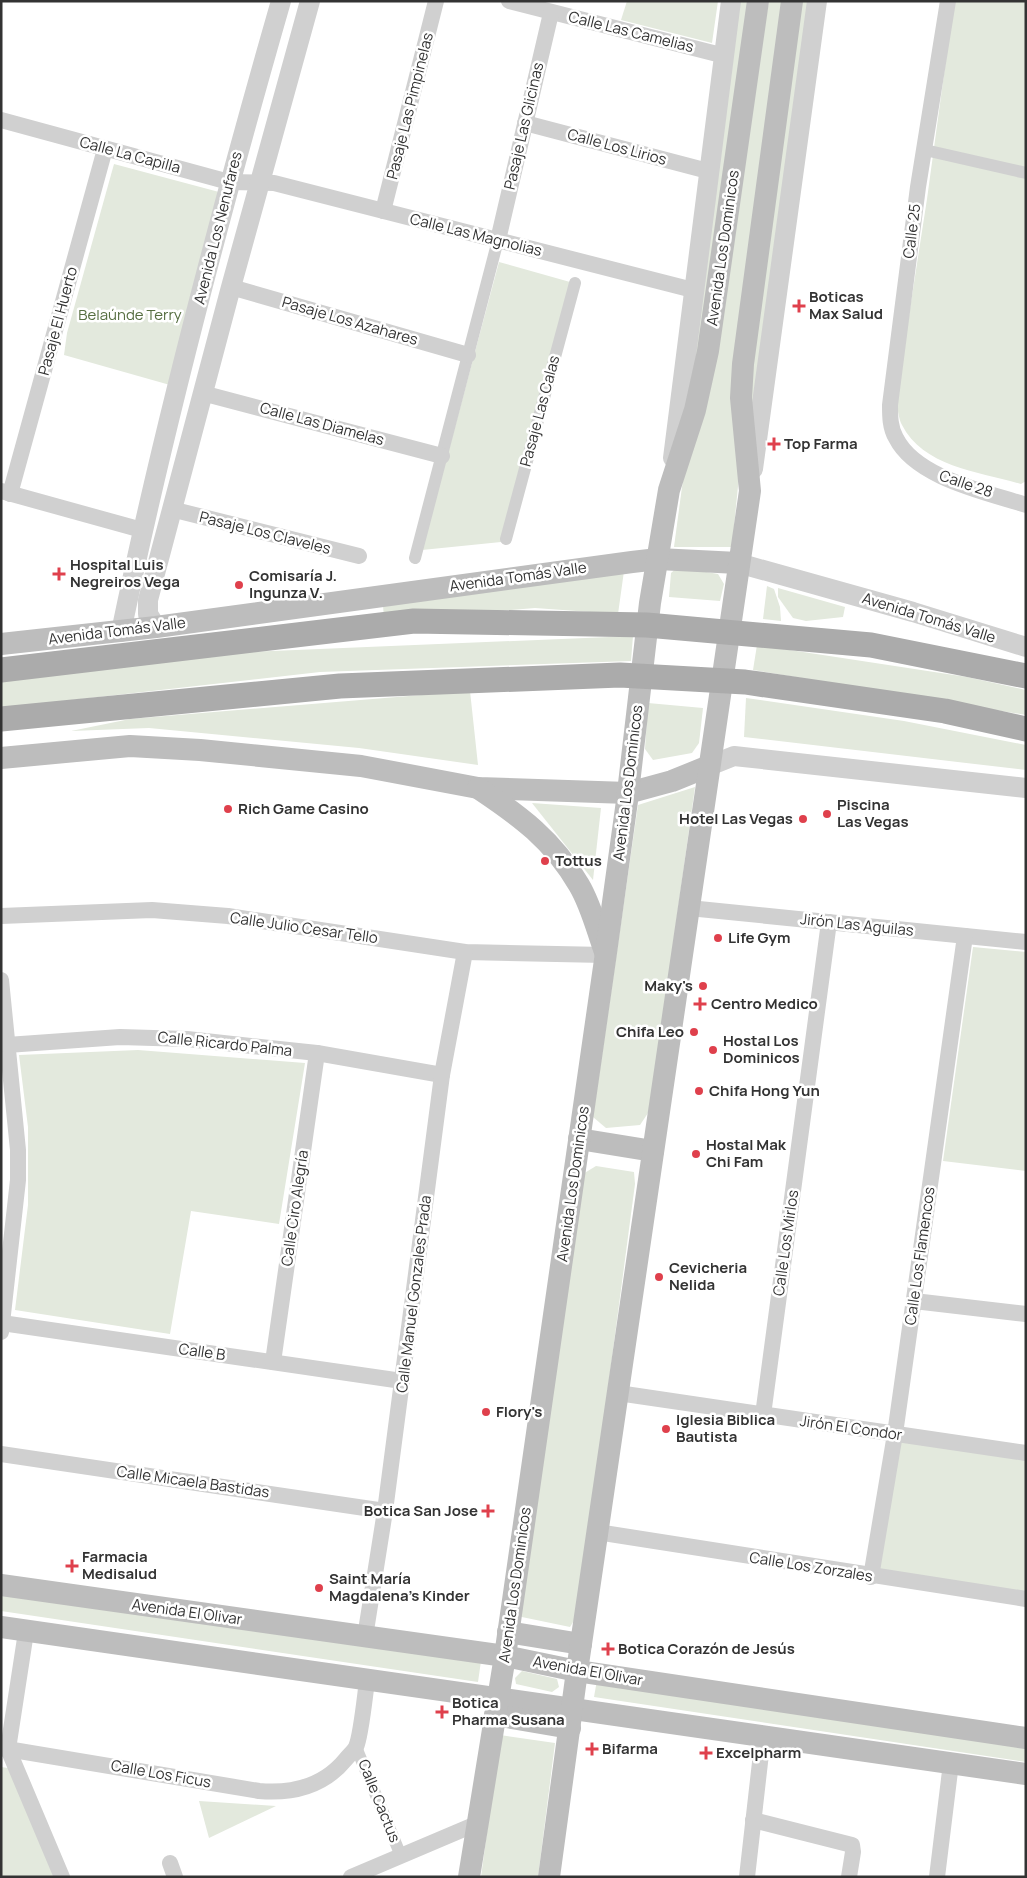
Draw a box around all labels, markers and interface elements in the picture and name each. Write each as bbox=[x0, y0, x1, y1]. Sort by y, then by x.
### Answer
street label: Calle Las Camelias bbox=[566, 6, 696, 57]
street label: Pasaje Las Pimpinelas bbox=[381, 30, 438, 182]
street label: Pasaje Las Glicinas bbox=[499, 60, 548, 192]
street label: Calle Los Lirios bbox=[565, 123, 669, 170]
street label: Calle La Capilla bbox=[77, 131, 183, 178]
street label: Avenida Los Nenufares bbox=[188, 149, 247, 306]
street label: Avenida Los Dominicos bbox=[701, 169, 744, 327]
street label: Calle 25 bbox=[898, 202, 925, 260]
street label: Calle Las Magnolias bbox=[408, 208, 545, 261]
street label: Pasaje El Huerto bbox=[33, 264, 82, 378]
place label: Boticas Max Salud bbox=[809, 286, 883, 324]
street label: Pasaje Los Azahares bbox=[280, 291, 421, 350]
marker: Boticas Max Salud bbox=[793, 300, 805, 312]
park label: Belaúnde Terry bbox=[78, 304, 182, 325]
street label: Pasaje Las Calas bbox=[515, 353, 564, 469]
street label: Calle Las Diamelas bbox=[258, 397, 387, 450]
place label: Top Farma bbox=[784, 433, 858, 454]
marker: Top Farma bbox=[768, 438, 780, 450]
street label: Calle 28 bbox=[937, 465, 996, 502]
street label: Pasaje Los Claveles bbox=[197, 506, 333, 559]
place label: Hospital Luis Negreiros Vega bbox=[70, 554, 180, 592]
street label: Avenida Tomás Valle bbox=[448, 556, 588, 597]
place label: Comisaría J. Ingunza V. bbox=[249, 565, 337, 603]
marker: Hospital Luis Negreiros Vega bbox=[52, 567, 66, 581]
marker: Comisaría J. Ingunza V. bbox=[233, 579, 245, 591]
street label: Avenida Tomás Valle bbox=[860, 587, 999, 648]
street label: Avenida Tomás Valle bbox=[47, 612, 187, 649]
street label: Avenida Los Dominicos bbox=[608, 704, 648, 862]
place label: Piscina Las Vegas bbox=[837, 794, 909, 832]
place label: Rich Game Casino bbox=[238, 798, 369, 819]
marker: Rich Game Casino bbox=[222, 803, 234, 815]
place label: Hotel Las Vegas bbox=[679, 808, 793, 829]
marker: Piscina Las Vegas bbox=[821, 808, 833, 820]
marker: Hotel Las Vegas bbox=[797, 813, 809, 825]
place label: Tottus bbox=[555, 850, 602, 871]
marker: Tottus bbox=[539, 855, 551, 867]
street label: Calle Julio Cesar Tello bbox=[229, 907, 379, 948]
street label: Jirón Las Aguilas bbox=[799, 908, 915, 941]
place label: Life Gym bbox=[728, 927, 790, 948]
marker: Life Gym bbox=[712, 932, 724, 944]
place label: Maky's bbox=[644, 975, 693, 996]
marker: Maky's bbox=[697, 980, 709, 992]
place label: Centro Medico bbox=[711, 993, 818, 1014]
marker: Centro Medico bbox=[693, 997, 707, 1011]
place label: Chifa Leo bbox=[616, 1021, 684, 1042]
street label: Calle Ricardo Palma bbox=[157, 1026, 293, 1061]
marker: Chifa Leo bbox=[688, 1026, 700, 1038]
place label: Hostal Los Dominicos bbox=[723, 1030, 800, 1068]
marker: Hostal Los Dominicos bbox=[707, 1044, 719, 1056]
place label: Chifa Hong Yun bbox=[709, 1080, 820, 1101]
marker: Chifa Hong Yun bbox=[693, 1085, 705, 1097]
street label: Avenida Los Dominicos bbox=[551, 1105, 594, 1263]
place label: Hostal Mak Chi Fam bbox=[706, 1134, 787, 1172]
street label: Calle Ciro Alegría bbox=[276, 1148, 313, 1267]
marker: Hostal Mak Chi Fam bbox=[690, 1148, 702, 1160]
street label: Calle Los Flamencos bbox=[899, 1185, 940, 1326]
street label: Calle Los Mirlos bbox=[768, 1188, 803, 1297]
street label: Calle Manuel Gonzales Prada bbox=[391, 1194, 436, 1394]
place label: Cevicheria Nelida bbox=[669, 1257, 747, 1295]
marker: Cevicheria Nelida bbox=[653, 1271, 665, 1283]
street label: Calle B bbox=[177, 1338, 227, 1365]
place label: Flory's bbox=[496, 1401, 542, 1422]
marker: Flory's bbox=[480, 1406, 492, 1418]
place label: Iglesia Biblica Bautista bbox=[676, 1409, 775, 1447]
street label: Jirón El Condor bbox=[799, 1410, 904, 1445]
marker: Iglesia Biblica Bautista bbox=[660, 1423, 672, 1435]
street label: Calle Micaela Bastidas bbox=[115, 1460, 271, 1503]
place label: Botica San Jose bbox=[364, 1500, 478, 1521]
marker: Botica San Jose bbox=[482, 1505, 494, 1517]
street label: Avenida Los Dominicos bbox=[493, 1506, 536, 1664]
place label: Farmacia Medisalud bbox=[82, 1546, 157, 1584]
street label: Calle Los Zorzales bbox=[748, 1546, 874, 1587]
marker: Farmacia Medisalud bbox=[66, 1560, 78, 1572]
place label: Saint María Magdalena's Kinder bbox=[329, 1568, 470, 1606]
marker: Saint María Magdalena's Kinder bbox=[313, 1582, 325, 1594]
street label: Avenida El Olivar bbox=[131, 1593, 244, 1630]
place label: Botica Corazón de Jesús bbox=[618, 1638, 795, 1659]
marker: Botica Corazón de Jesús bbox=[602, 1643, 614, 1655]
street label: Avenida El Olivar bbox=[531, 1651, 645, 1691]
place label: Botica Pharma Susana bbox=[452, 1692, 565, 1730]
marker: Botica Pharma Susana bbox=[436, 1706, 448, 1718]
place label: Bifarma bbox=[602, 1738, 658, 1759]
place label: Excelpharm bbox=[716, 1742, 801, 1763]
marker: Bifarma bbox=[586, 1743, 598, 1755]
marker: Excelpharm bbox=[700, 1747, 712, 1759]
street label: Calle Los Ficus bbox=[109, 1754, 213, 1793]
street label: Calle Cactus bbox=[353, 1756, 406, 1846]

